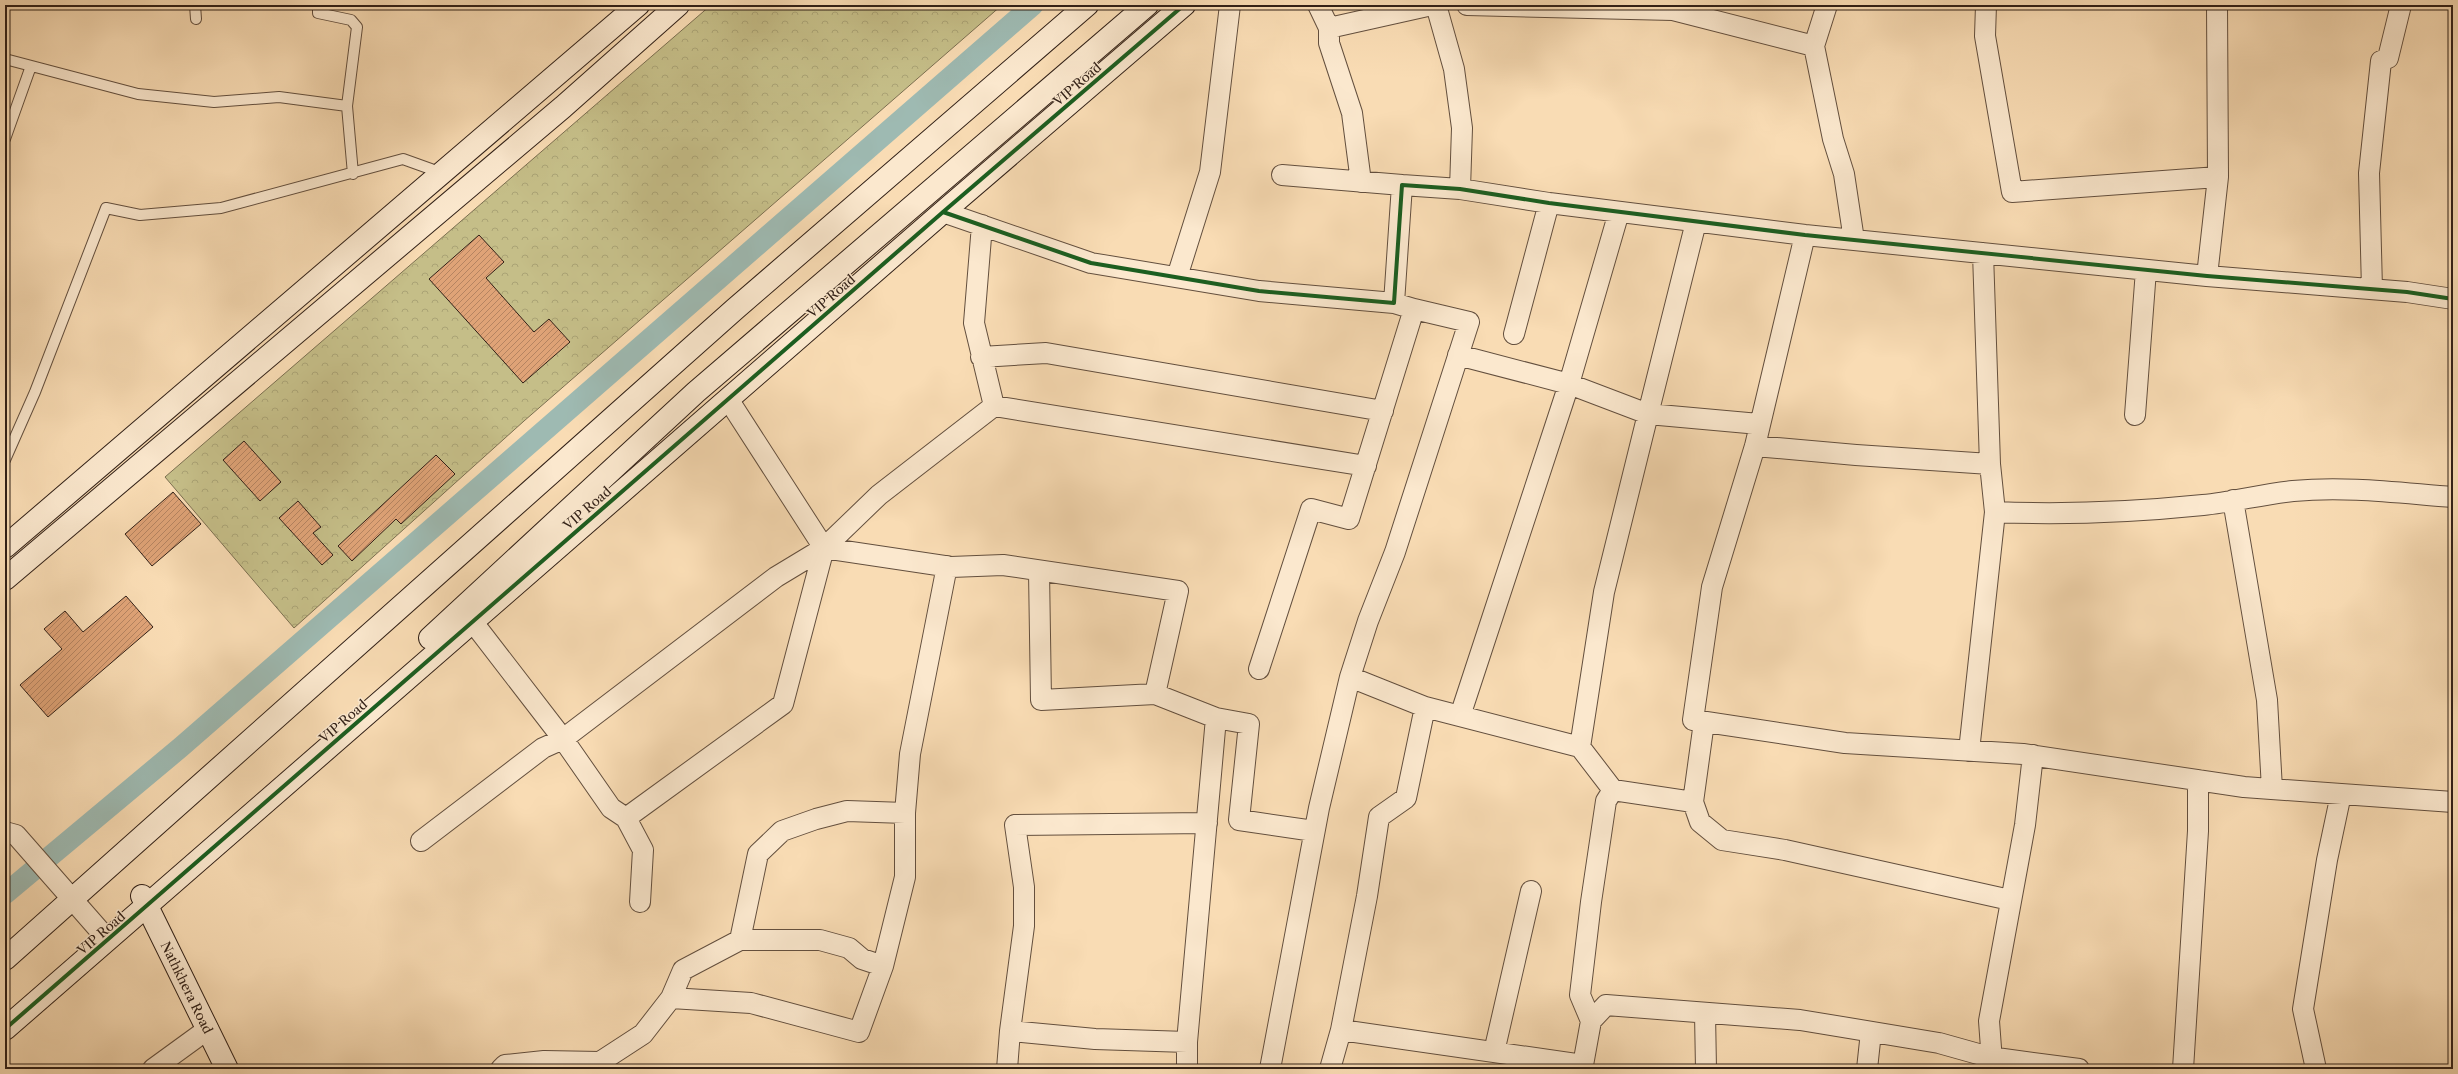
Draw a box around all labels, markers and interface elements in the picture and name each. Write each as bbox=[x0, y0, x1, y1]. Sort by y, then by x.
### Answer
street label: VIP Road bbox=[1049, 59, 1104, 110]
street label: VIP Road bbox=[803, 271, 858, 322]
street label: VIP Road bbox=[559, 483, 614, 534]
street label: VIP Road bbox=[315, 696, 370, 747]
street label: VIP Road bbox=[73, 908, 128, 959]
street label: Nathkhera Road bbox=[158, 939, 216, 1036]

